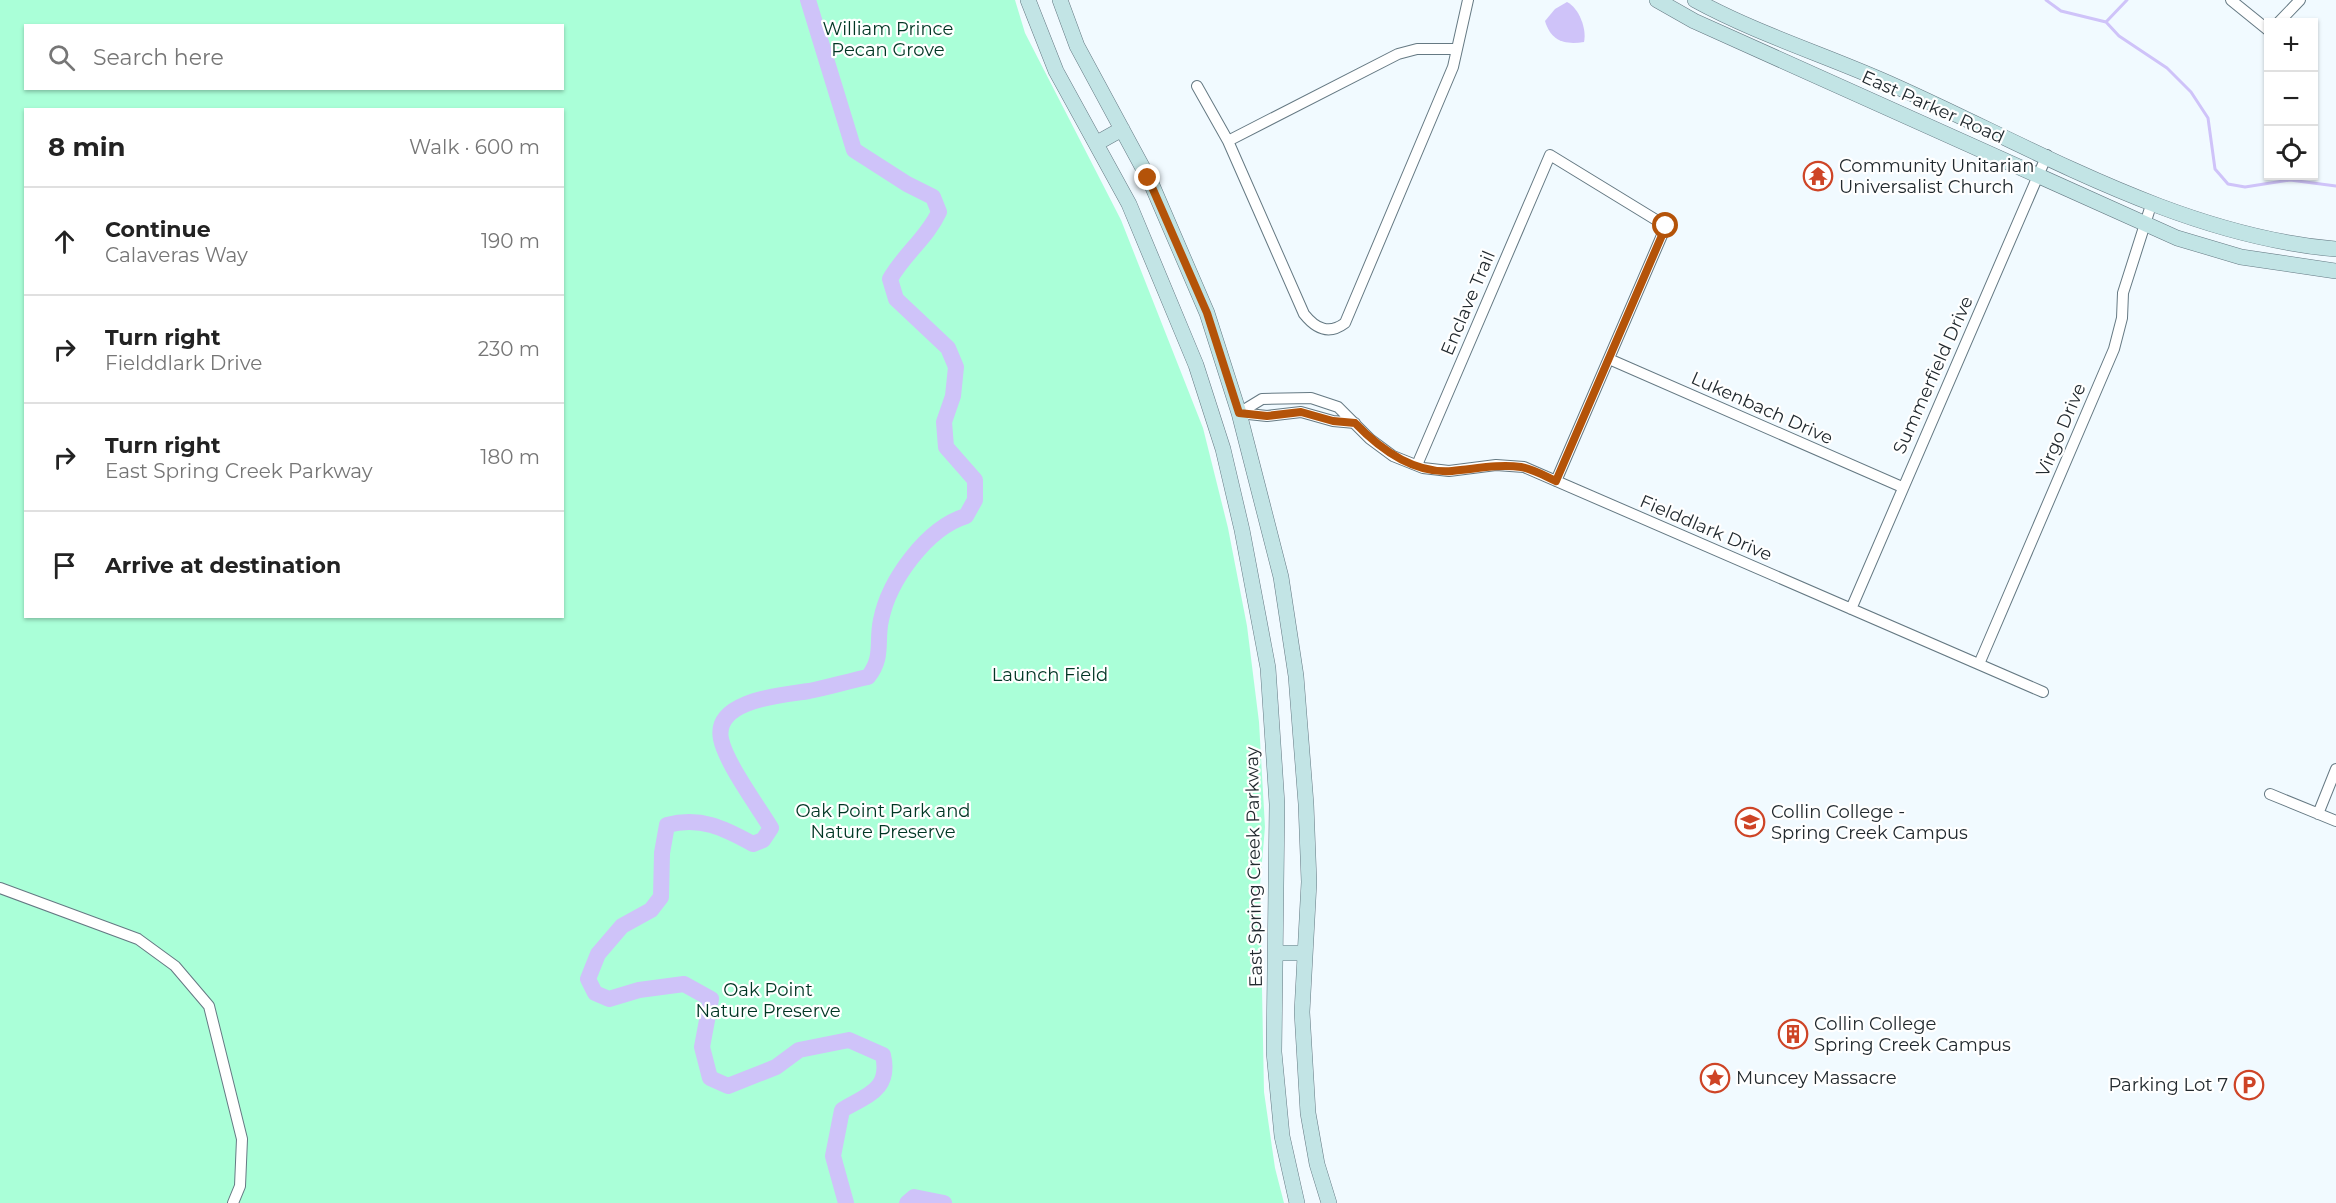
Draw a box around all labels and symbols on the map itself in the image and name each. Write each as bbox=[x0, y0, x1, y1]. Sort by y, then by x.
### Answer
park label: William Prince Pecan Grove bbox=[823, 18, 954, 61]
street label: East Parker Road bbox=[1858, 66, 2008, 148]
place label: Community Unitarian Universalist Church bbox=[1839, 155, 2034, 198]
temple icon: Community Unitarian Universalist Church bbox=[1802, 160, 1834, 192]
route end bbox=[1134, 164, 1160, 190]
route start bbox=[1652, 212, 1678, 238]
street label: Enclave Trail bbox=[1436, 247, 1500, 359]
street label: Summerfield Drive bbox=[1888, 293, 1978, 457]
street label: Lukenbach Drive bbox=[1688, 367, 1836, 449]
street label: Virgo Drive bbox=[2031, 380, 2091, 480]
street label: Fielddlark Drive bbox=[1637, 490, 1776, 566]
park label: Launch Field bbox=[992, 664, 1108, 686]
street label: East Spring Creek Parkway bbox=[1241, 746, 1267, 988]
park label: Oak Point Park and Nature Preserve bbox=[795, 800, 971, 843]
place label: Collin College - Spring Creek Campus bbox=[1771, 801, 1968, 844]
school or university icon: Collin College - Spring Creek Campus bbox=[1734, 806, 1766, 838]
park label: Oak Point Nature Preserve bbox=[695, 979, 841, 1022]
place label: Collin College Spring Creek Campus bbox=[1814, 1013, 2011, 1056]
building icon: Collin College Spring Creek Campus bbox=[1777, 1018, 1809, 1050]
place icon: Muncey Massacre bbox=[1699, 1062, 1731, 1094]
place label: Muncey Massacre bbox=[1736, 1067, 1897, 1089]
parking icon: Parking Lot 7 bbox=[2233, 1069, 2265, 1101]
place label: Parking Lot 7 bbox=[2108, 1074, 2228, 1096]

